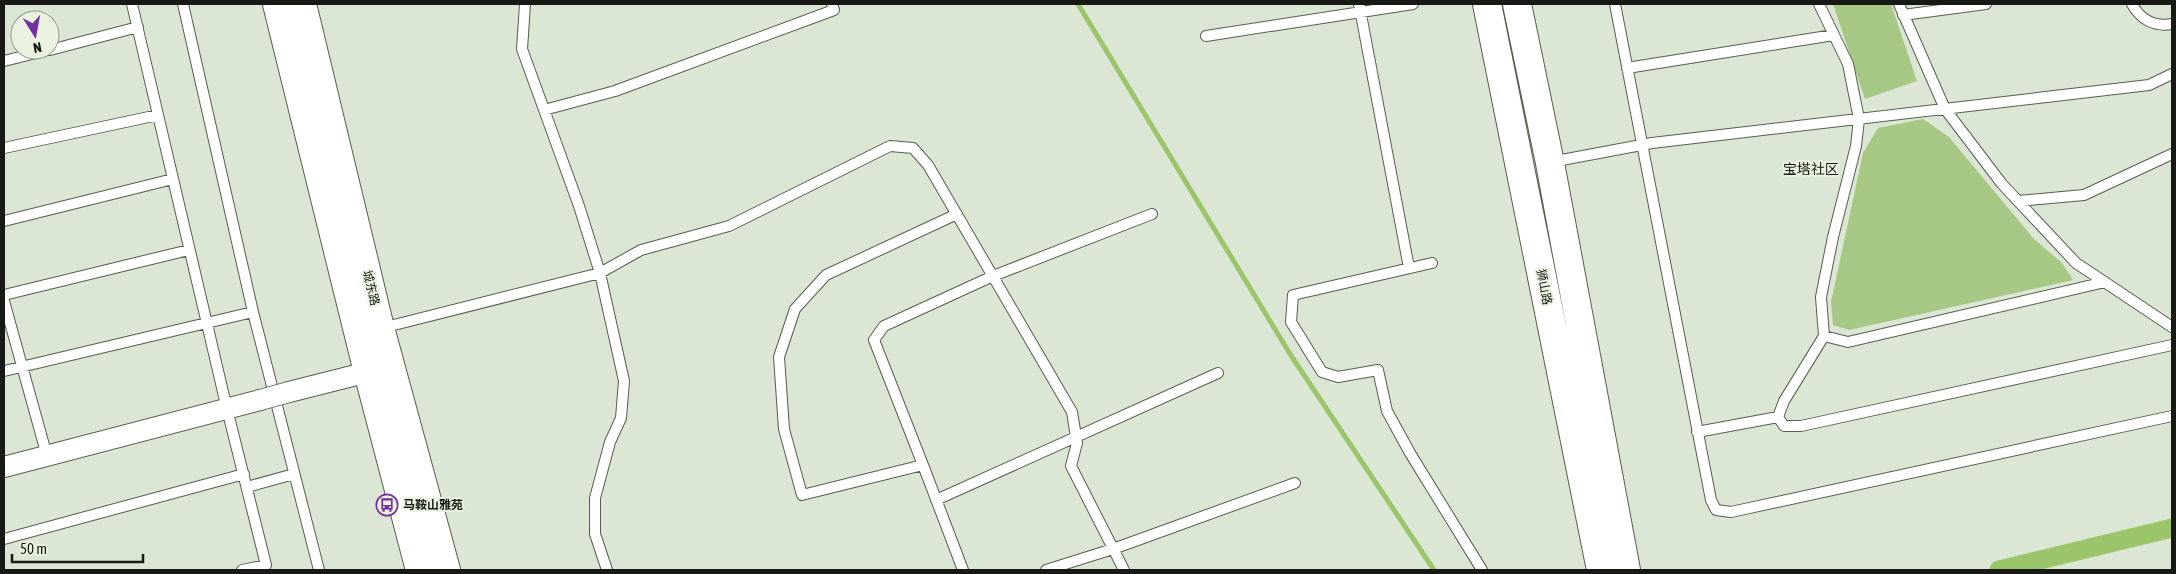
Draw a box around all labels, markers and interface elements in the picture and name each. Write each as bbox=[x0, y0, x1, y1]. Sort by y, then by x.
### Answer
north arrow bbox=[10, 10, 60, 60]
text: N bbox=[32, 39, 43, 56]
district label: 宝塔社区 bbox=[1783, 161, 1839, 177]
street label: 狮山路 bbox=[1534, 268, 1554, 306]
street label: 城东路 bbox=[360, 269, 382, 307]
bus stop icon: 马鞍山雅苑 bbox=[375, 493, 399, 517]
place label: 马鞍山雅苑 bbox=[403, 498, 463, 512]
scale bar bbox=[12, 532, 144, 564]
text: 50 m bbox=[20, 540, 47, 557]

